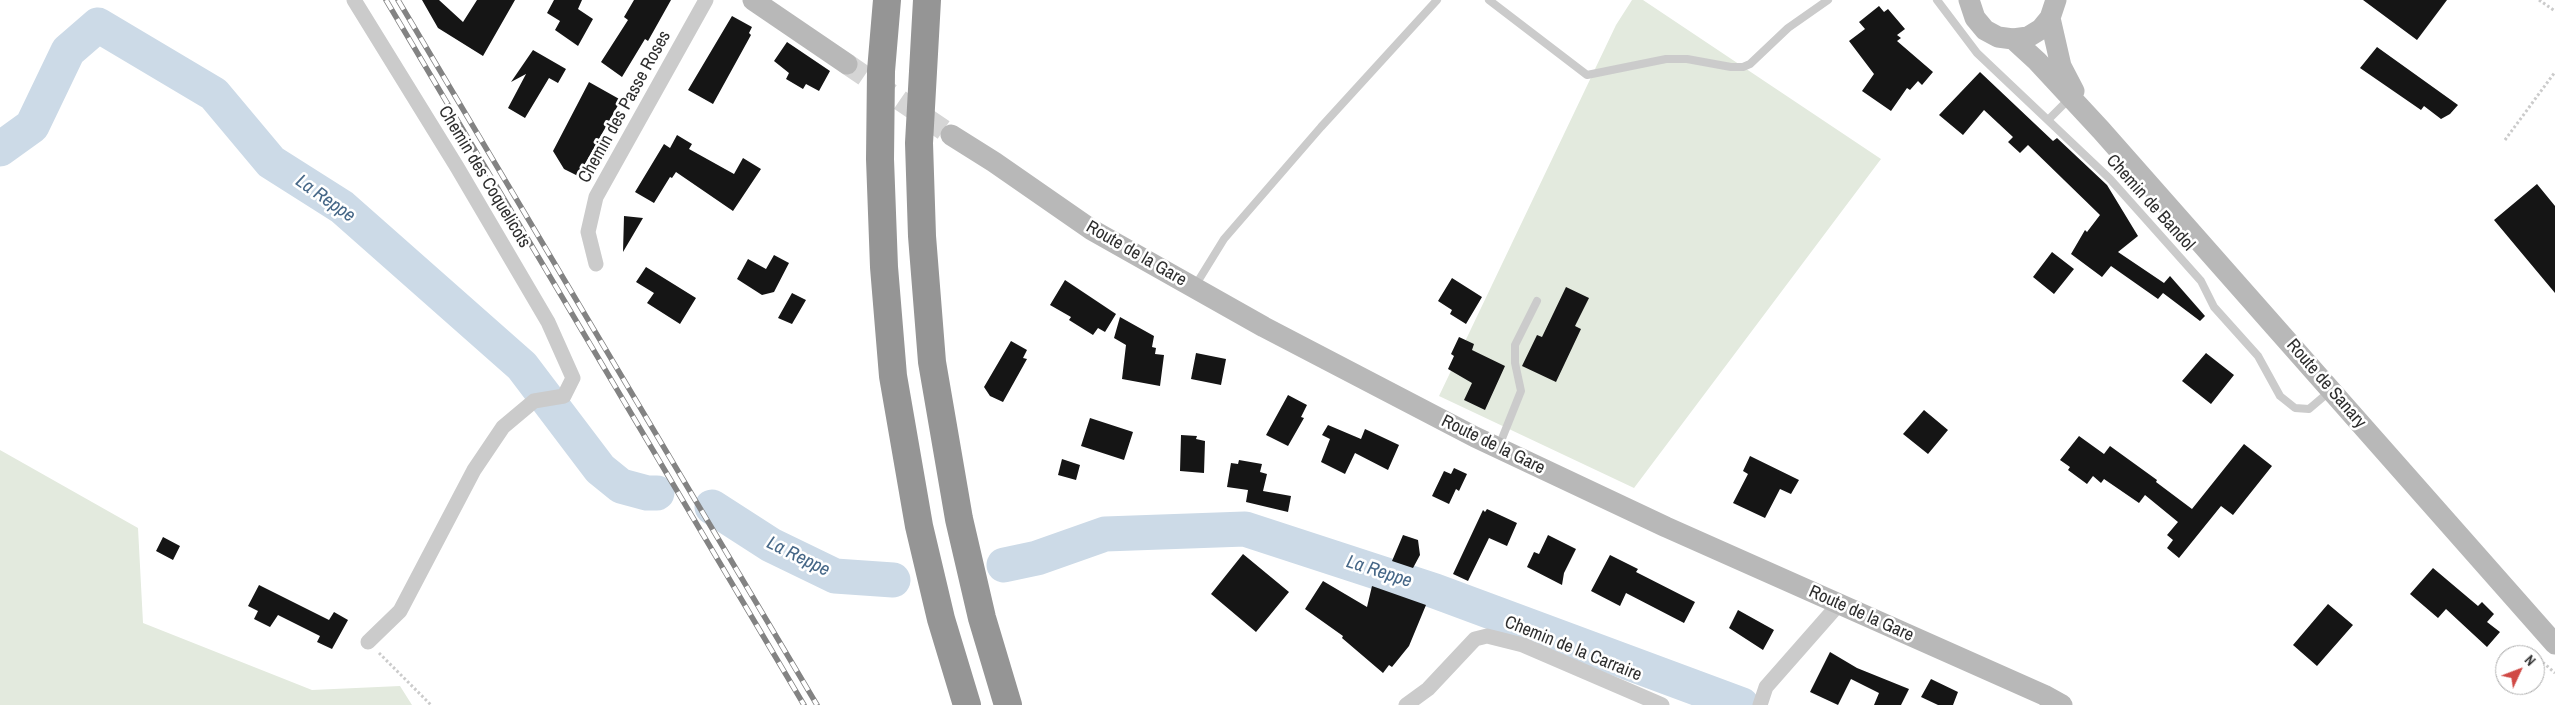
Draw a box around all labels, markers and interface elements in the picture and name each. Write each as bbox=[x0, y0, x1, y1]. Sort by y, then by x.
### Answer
street label: Chemin des Passe Roses bbox=[574, 27, 676, 187]
street label: Chemin des Coquelicots bbox=[433, 102, 535, 252]
street label: Chemin de Bandol bbox=[2101, 150, 2199, 256]
water label: La Reppe bbox=[291, 170, 359, 228]
street label: Route de la Gare bbox=[1082, 217, 1190, 291]
street label: Route de Sanary bbox=[2282, 335, 2370, 433]
street label: Route de la Gare bbox=[1438, 411, 1548, 479]
water label: La Reppe bbox=[763, 532, 833, 582]
water label: La Reppe bbox=[1343, 551, 1415, 593]
street label: Route de la Gare bbox=[1805, 581, 1917, 647]
street label: Chemin de la Carraire bbox=[1501, 612, 1645, 686]
north arrow bbox=[2495, 645, 2545, 695]
text: N bbox=[2521, 651, 2540, 670]

